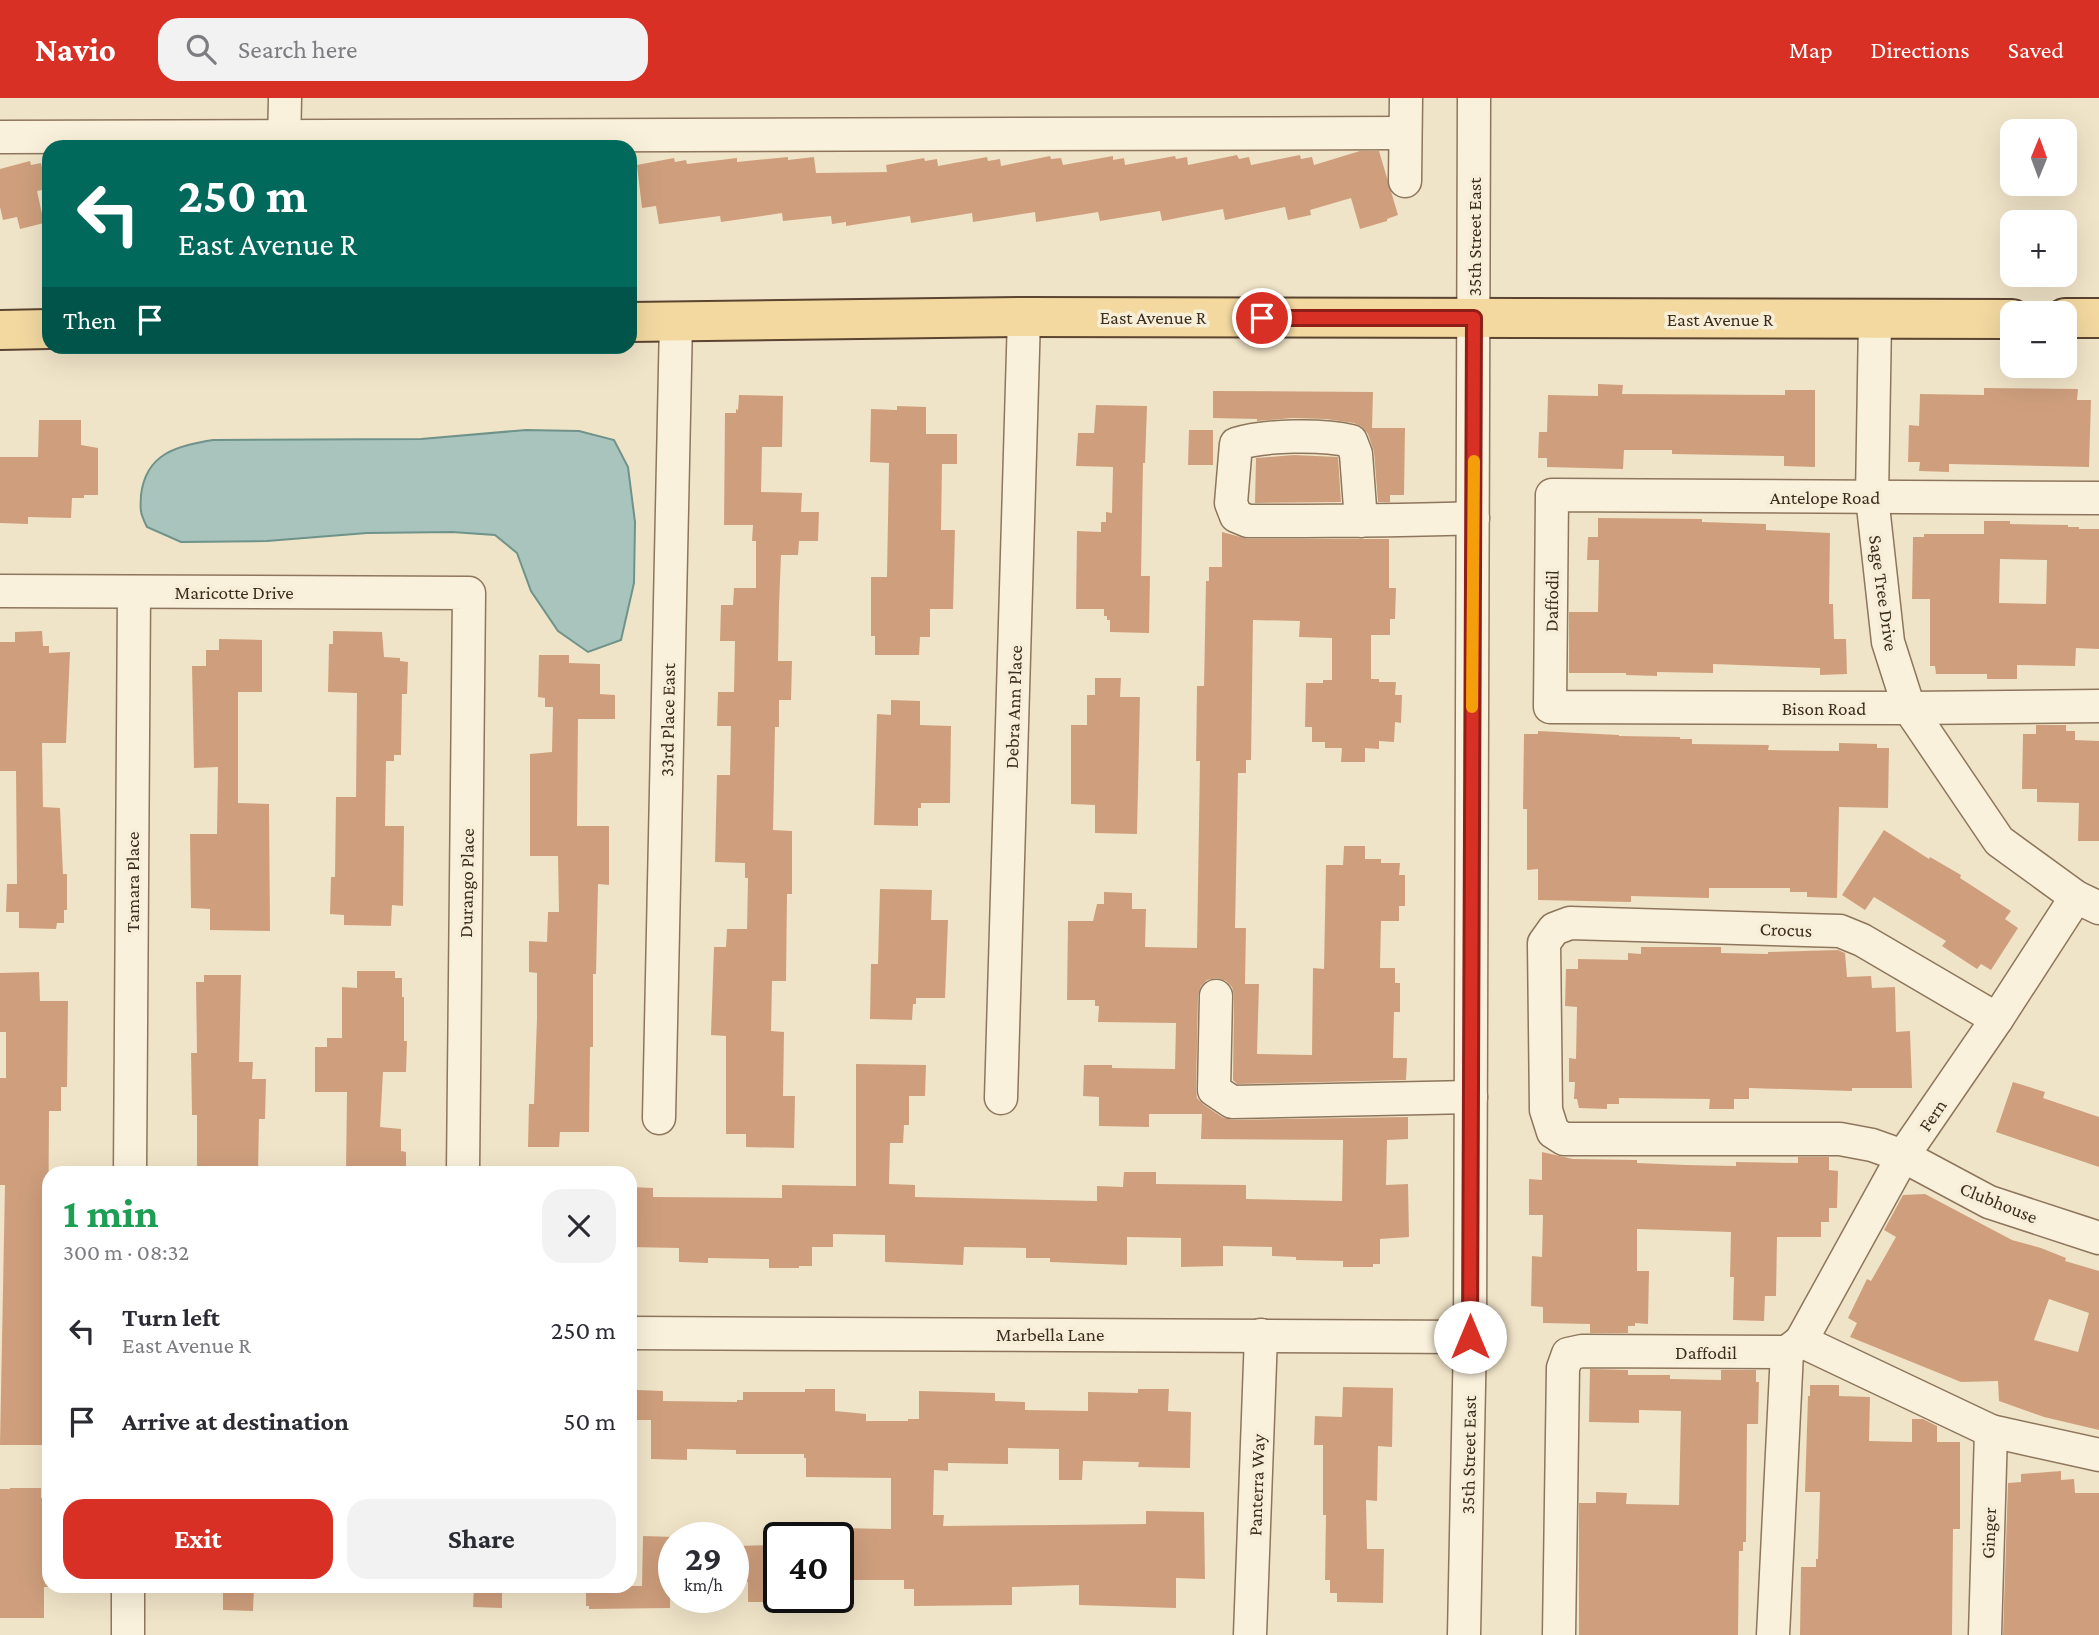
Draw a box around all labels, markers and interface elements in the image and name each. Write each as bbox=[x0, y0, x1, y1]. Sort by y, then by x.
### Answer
search box bbox=[158, 18, 648, 81]
icon: search bbox=[182, 30, 220, 68]
text: Navio bbox=[35, 31, 116, 68]
text: Search here bbox=[238, 35, 357, 64]
text: Map bbox=[1789, 36, 1833, 63]
text: Directions bbox=[1871, 36, 1970, 63]
text: Saved bbox=[2008, 36, 2064, 63]
north arrow bbox=[2000, 119, 2077, 196]
map controls bbox=[2000, 119, 2077, 378]
icon: left bbox=[63, 168, 154, 259]
text: 250 m bbox=[178, 168, 308, 223]
street label: 35th Street East bbox=[1464, 177, 1485, 296]
button: + bbox=[2000, 210, 2077, 287]
text: East Avenue R bbox=[178, 226, 357, 262]
pin bbox=[1232, 288, 1292, 348]
icon: arrive bbox=[1243, 299, 1281, 337]
icon: arrive bbox=[131, 301, 169, 339]
button: − bbox=[2000, 301, 2077, 378]
text: Then bbox=[63, 306, 117, 335]
street label: East Avenue R bbox=[1100, 307, 1207, 328]
street label: East Avenue R bbox=[1667, 309, 1774, 330]
street label: Antelope Road bbox=[1770, 487, 1880, 508]
street label: Sage Tree Drive bbox=[1865, 534, 1902, 652]
street label: Daffodil bbox=[1540, 570, 1563, 632]
street label: Maricotte Drive bbox=[174, 582, 294, 603]
street label: Debra Ann Place bbox=[1001, 645, 1026, 769]
street label: 33rd Place East bbox=[656, 662, 679, 777]
street label: Bison Road bbox=[1782, 698, 1866, 719]
street label: Durango Place bbox=[455, 828, 478, 938]
street label: Tamara Place bbox=[122, 832, 143, 932]
street label: Crocus bbox=[1759, 918, 1813, 941]
street label: Fern bbox=[1914, 1095, 1951, 1135]
street label: Clubhouse bbox=[1957, 1177, 2041, 1227]
text: 1 min bbox=[63, 1189, 159, 1236]
button: close bbox=[542, 1189, 616, 1263]
text: 300 m · 08:32 bbox=[63, 1239, 189, 1265]
position arrow bbox=[1433, 1300, 1507, 1374]
text: Turn left bbox=[122, 1303, 220, 1332]
icon: left bbox=[63, 1312, 101, 1350]
text: 250 m bbox=[551, 1316, 616, 1345]
street label: Marbella Lane bbox=[996, 1324, 1104, 1345]
text: East Avenue R bbox=[122, 1332, 251, 1358]
street label: Daffodil bbox=[1675, 1342, 1737, 1363]
street label: 35th Street East bbox=[1457, 1395, 1480, 1515]
icon: arrive bbox=[63, 1403, 101, 1441]
text: Arrive at destination bbox=[122, 1407, 349, 1436]
text: 50 m bbox=[563, 1407, 616, 1436]
street label: Panterra Way bbox=[1244, 1433, 1269, 1537]
button: Exit bbox=[63, 1499, 333, 1579]
button: Share bbox=[347, 1499, 616, 1579]
street label: Ginger bbox=[1977, 1507, 2000, 1559]
speed limit sign: 40 bbox=[763, 1522, 854, 1613]
text: 29 bbox=[685, 1539, 722, 1578]
text: km/h bbox=[684, 1575, 723, 1595]

